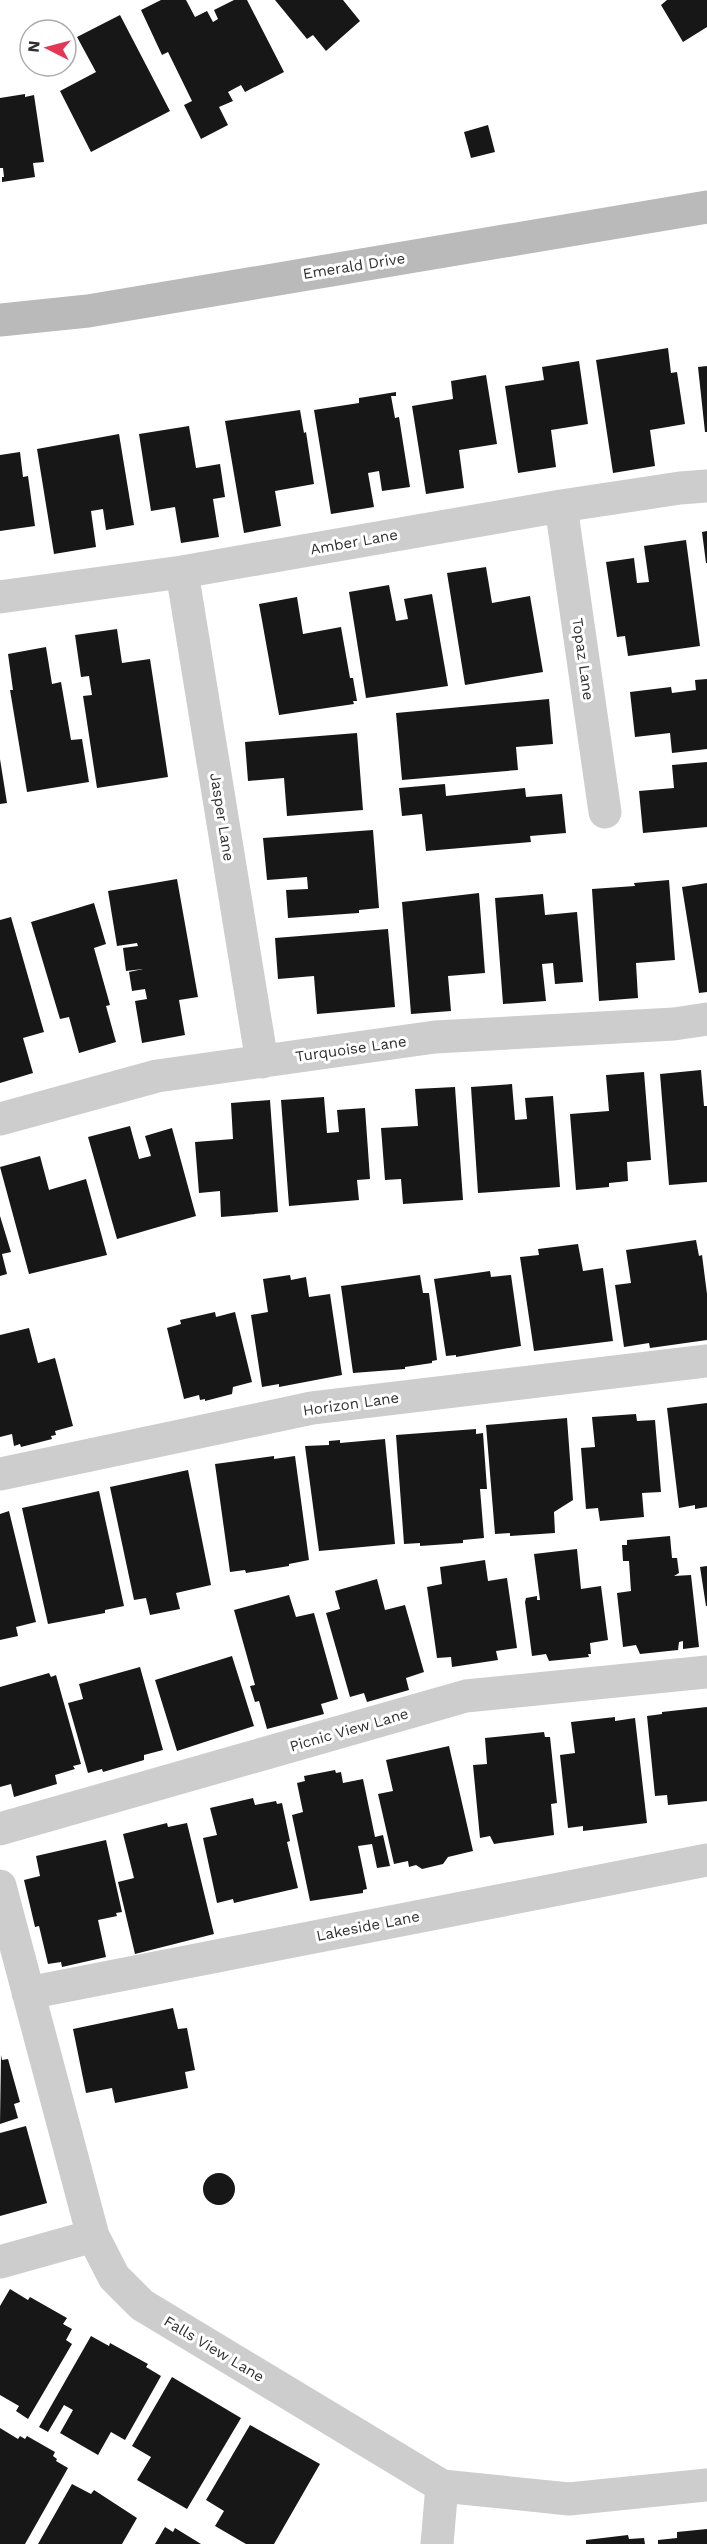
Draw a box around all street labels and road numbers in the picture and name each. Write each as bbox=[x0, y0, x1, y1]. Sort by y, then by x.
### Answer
street label: Emerald Drive bbox=[302, 249, 406, 283]
street label: Amber Lane bbox=[309, 525, 399, 559]
street label: Topaz Lane bbox=[568, 617, 598, 701]
street label: Jasper Lane bbox=[206, 772, 238, 862]
street label: Turquoise Lane bbox=[294, 1032, 408, 1066]
street label: Horizon Lane bbox=[302, 1388, 400, 1420]
street label: Picnic View Lane bbox=[288, 1704, 410, 1756]
street label: Lakeside Lane bbox=[315, 1907, 421, 1945]
street label: Falls View Lane bbox=[161, 2312, 267, 2386]

